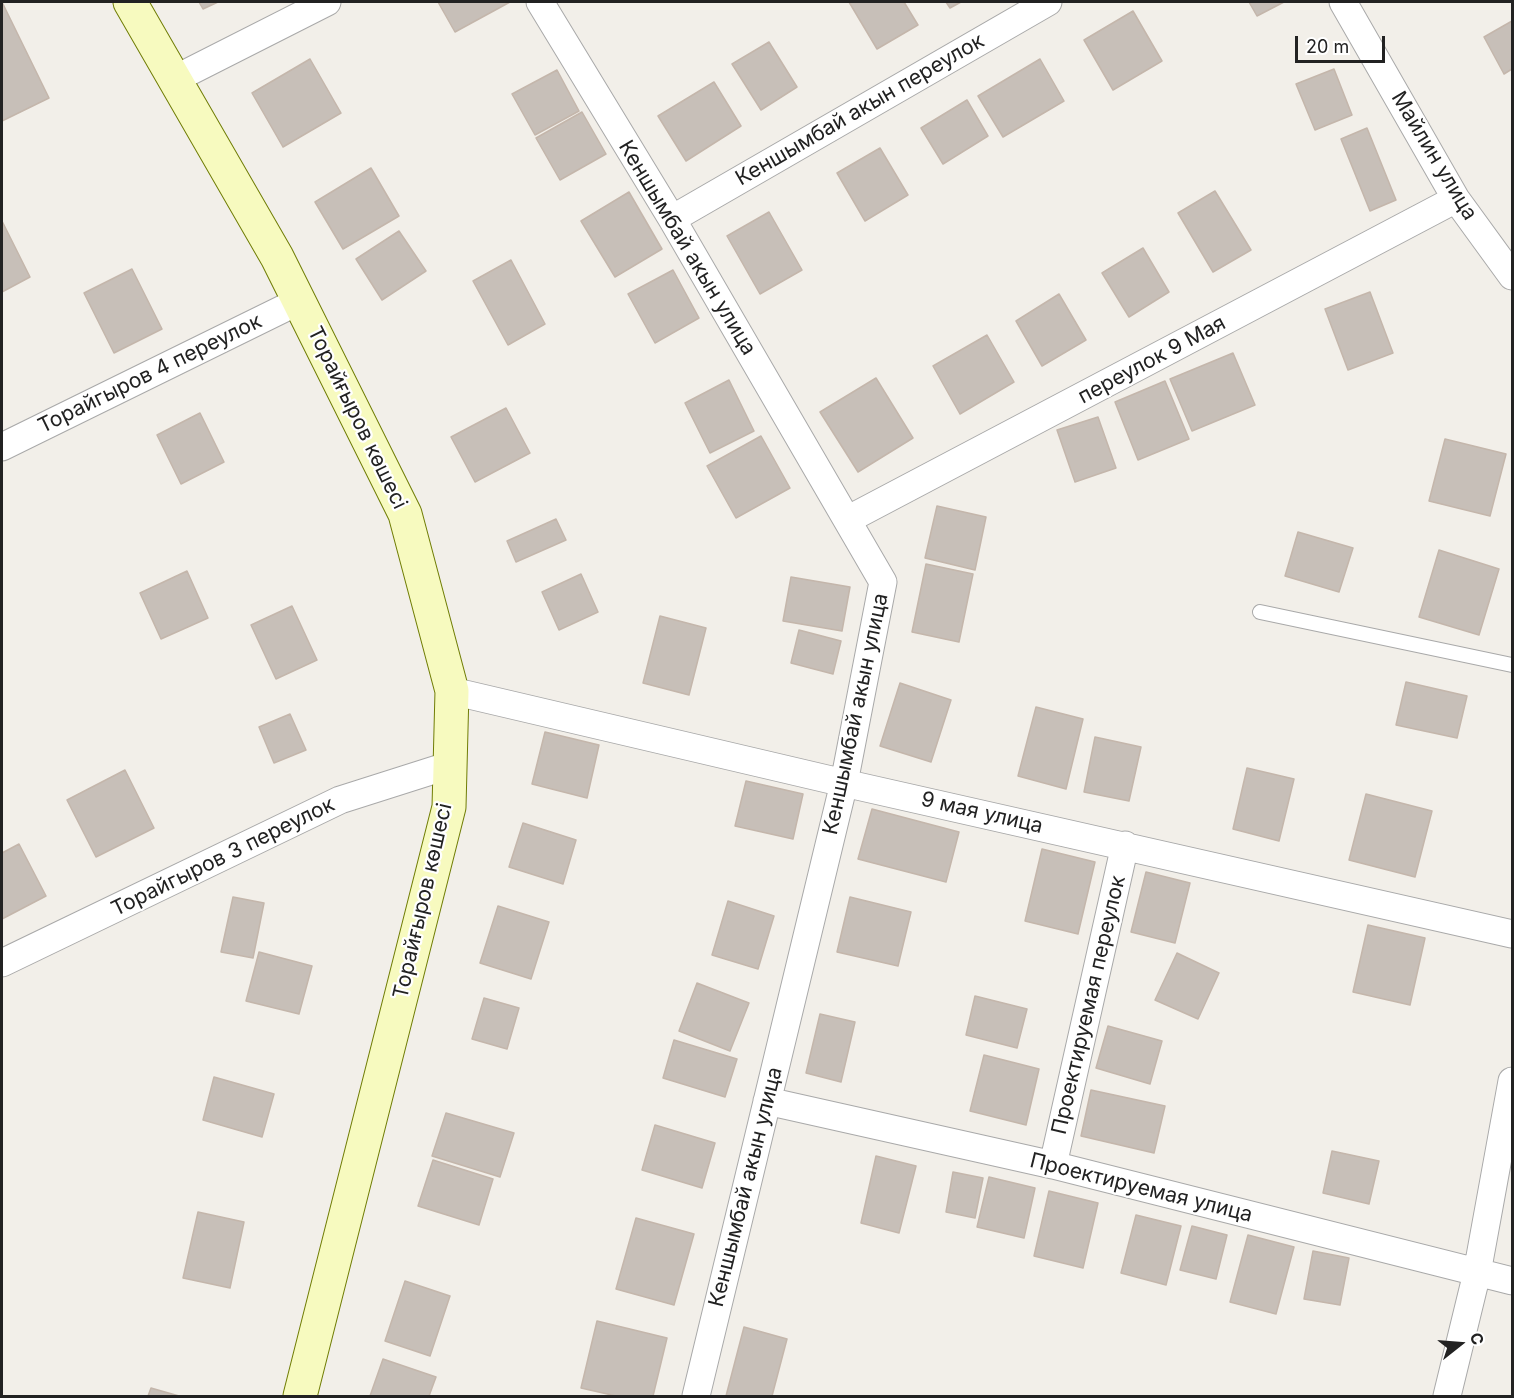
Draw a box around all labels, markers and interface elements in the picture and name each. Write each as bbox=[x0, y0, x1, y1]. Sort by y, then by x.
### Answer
scale bar bbox=[1298, 24, 1388, 62]
street label: Кеншымбай акын переулок bbox=[731, 28, 989, 192]
text: 20 m bbox=[1306, 36, 1349, 57]
street label: Майлин улица bbox=[1386, 87, 1482, 225]
street label: Кеншымбай акын улица bbox=[613, 136, 761, 360]
street label: Торайгыров 4 переулок bbox=[34, 309, 266, 439]
street label: переулок 9 Мая bbox=[1074, 311, 1230, 409]
street label: Торайғыров көшесі bbox=[302, 323, 412, 513]
street label: Кеншымбай акын улица bbox=[818, 591, 894, 837]
street label: 9 мая улица bbox=[919, 787, 1045, 839]
street label: Торайгыров 3 переулок bbox=[107, 792, 339, 922]
street label: Торайғыров көшесі bbox=[388, 801, 458, 1001]
street label: Проектируемая переулок bbox=[1047, 873, 1131, 1137]
street label: Кеншымбай акын улица bbox=[704, 1065, 788, 1309]
street label: Проектируемая улица bbox=[1027, 1148, 1255, 1228]
north arrow bbox=[1430, 1314, 1490, 1374]
text: С bbox=[1466, 1330, 1489, 1347]

